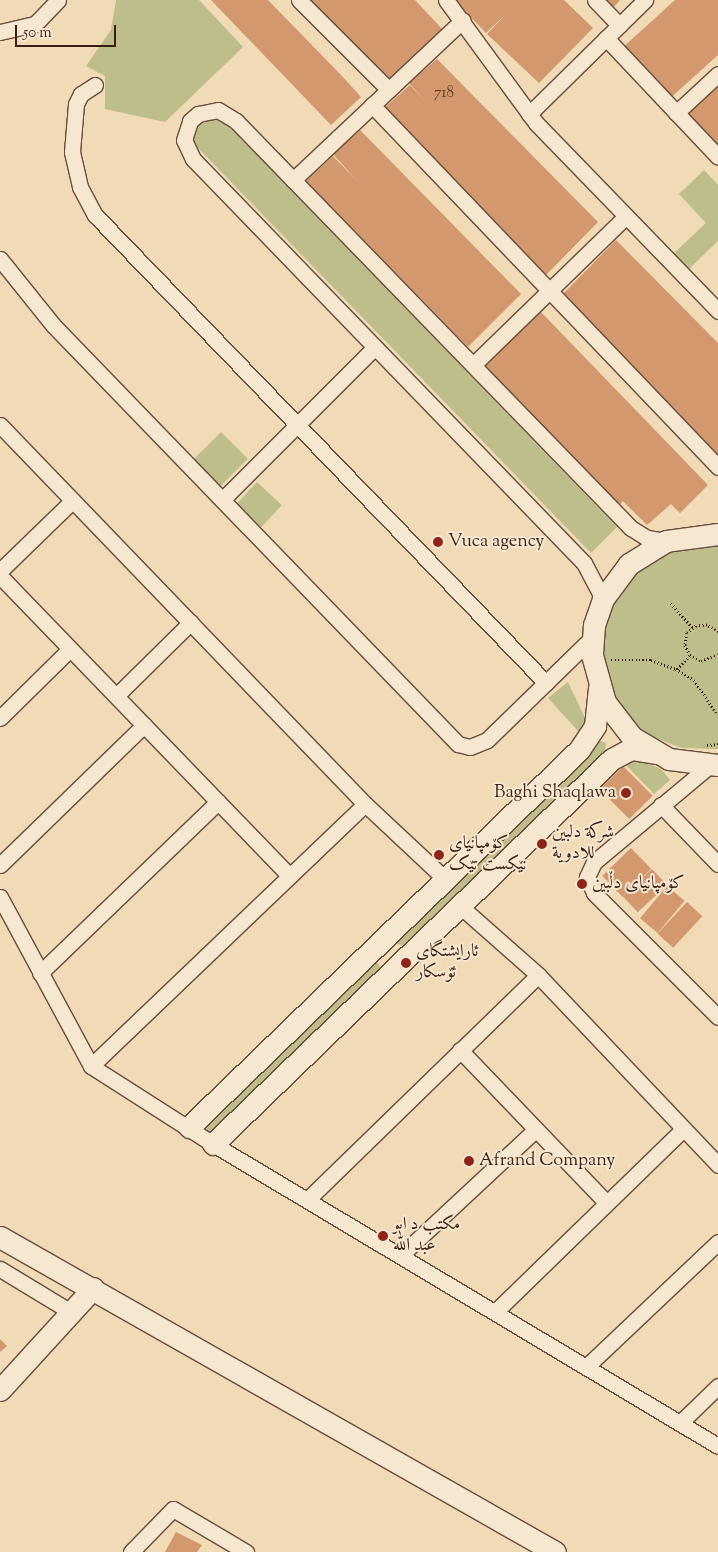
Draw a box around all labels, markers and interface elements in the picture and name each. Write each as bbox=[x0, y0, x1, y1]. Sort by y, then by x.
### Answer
scale bar bbox=[18, 15, 119, 47]
text: 50 m bbox=[23, 23, 52, 44]
house number: 718 bbox=[434, 85, 454, 103]
place label: Vuca agency bbox=[448, 531, 544, 553]
marker: Vuca agency bbox=[432, 536, 444, 548]
place label: Baghi Shaqlawa bbox=[494, 782, 616, 804]
marker: Baghi Shaqlawa bbox=[620, 787, 632, 799]
place label: شركة دلبين للادوية bbox=[552, 823, 614, 866]
place label: کۆمپانیای نێکست تێک bbox=[449, 834, 527, 876]
marker: شركة دلبين للادوية bbox=[536, 838, 548, 850]
marker: کۆمپانیای نێکست تێک bbox=[433, 849, 445, 861]
place label: کۆمپانیای دڵبین bbox=[592, 873, 685, 895]
marker: کۆمپانیای دڵبین bbox=[576, 878, 588, 890]
place label: ئارایشتگای ئۆسکار bbox=[416, 942, 478, 984]
marker: ئارایشتگای ئۆسکار bbox=[400, 957, 412, 969]
place label: Afrand Company bbox=[479, 1150, 615, 1172]
marker: Afrand Company bbox=[463, 1155, 475, 1167]
place label: مكتب د ابو عبد الله bbox=[393, 1215, 460, 1258]
marker: مكتب د ابو عبد الله bbox=[377, 1230, 389, 1242]

